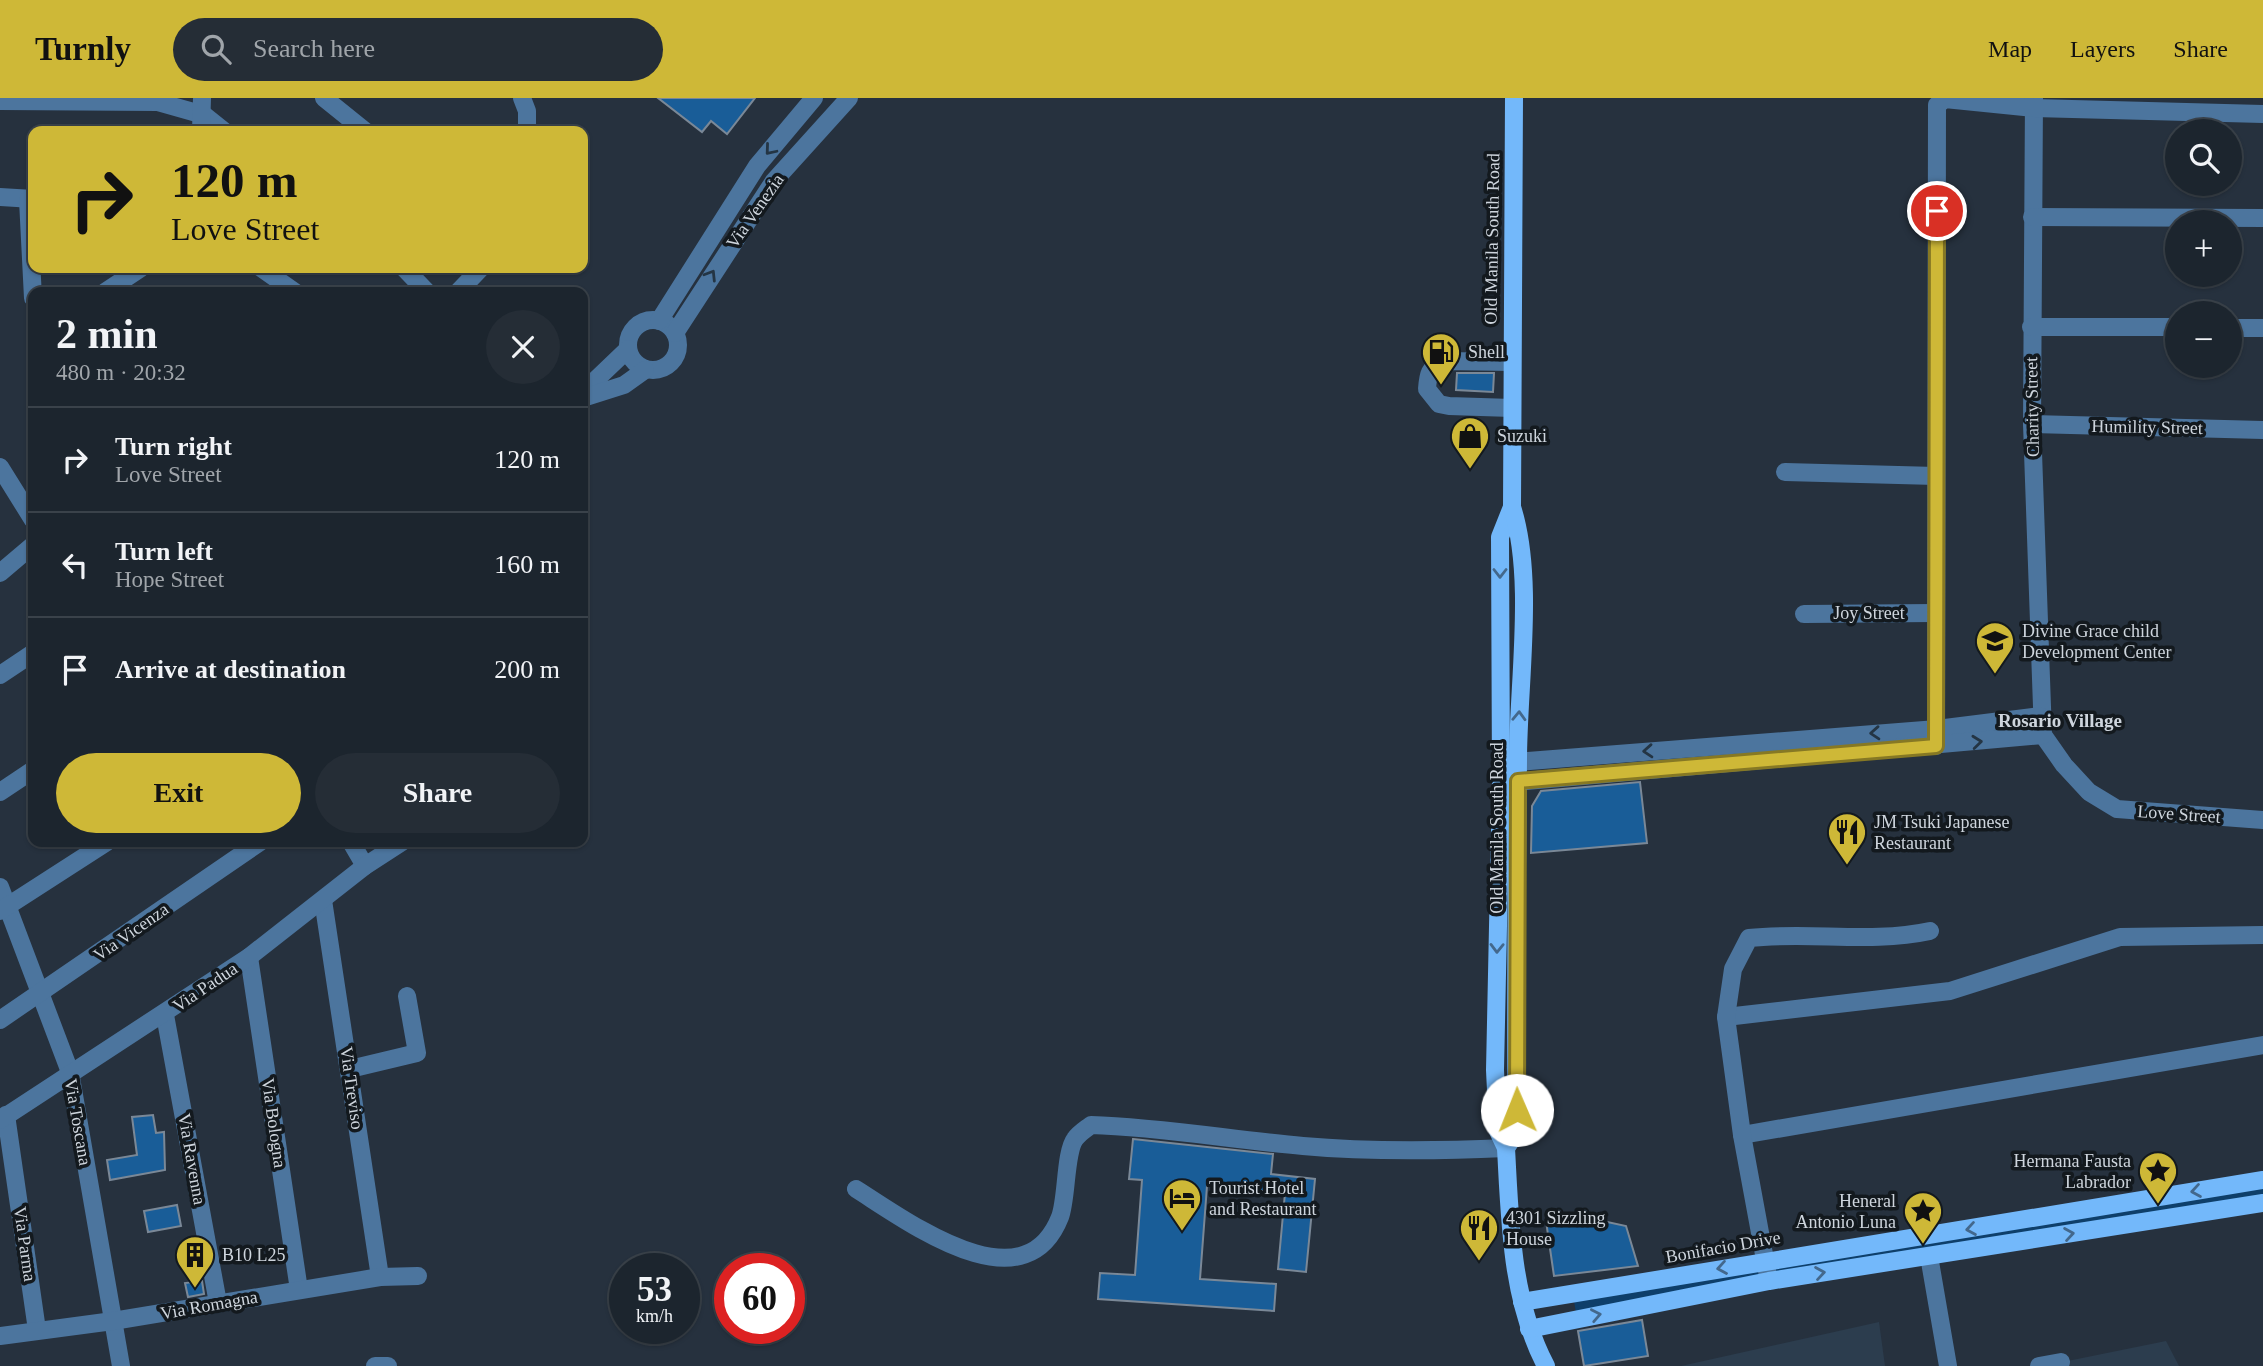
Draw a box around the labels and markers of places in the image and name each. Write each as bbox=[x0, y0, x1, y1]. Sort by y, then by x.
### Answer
pin bbox=[1907, 181, 1967, 241]
fuel station icon: Shell bbox=[1420, 331, 1462, 386]
place label: Shell bbox=[1468, 342, 1505, 362]
shop icon: Suzuki bbox=[1449, 415, 1491, 470]
place label: Suzuki bbox=[1497, 426, 1547, 446]
school or university icon: Divine Grace child Development Center bbox=[1974, 620, 2016, 675]
place label: Divine Grace child Development Center bbox=[2022, 621, 2171, 662]
restaurant icon: JM Tsuki Japanese Restaurant bbox=[1826, 811, 1868, 866]
place label: JM Tsuki Japanese Restaurant bbox=[1874, 812, 2009, 853]
place icon: Hermana Fausta Labrador bbox=[2137, 1150, 2179, 1205]
place label: Hermana Fausta Labrador bbox=[2014, 1151, 2131, 1192]
hotel icon: Tourist Hotel and Restaurant bbox=[1161, 1177, 1203, 1232]
place label: Tourist Hotel and Restaurant bbox=[1209, 1178, 1316, 1219]
place icon: Heneral Antonio Luna bbox=[1902, 1190, 1944, 1245]
place label: Heneral Antonio Luna bbox=[1796, 1191, 1896, 1232]
restaurant icon: 4301 Sizzling House bbox=[1458, 1207, 1500, 1262]
place label: 4301 Sizzling House bbox=[1506, 1208, 1606, 1249]
building icon: B10 L25 bbox=[174, 1234, 216, 1289]
place label: B10 L25 bbox=[222, 1245, 286, 1265]

